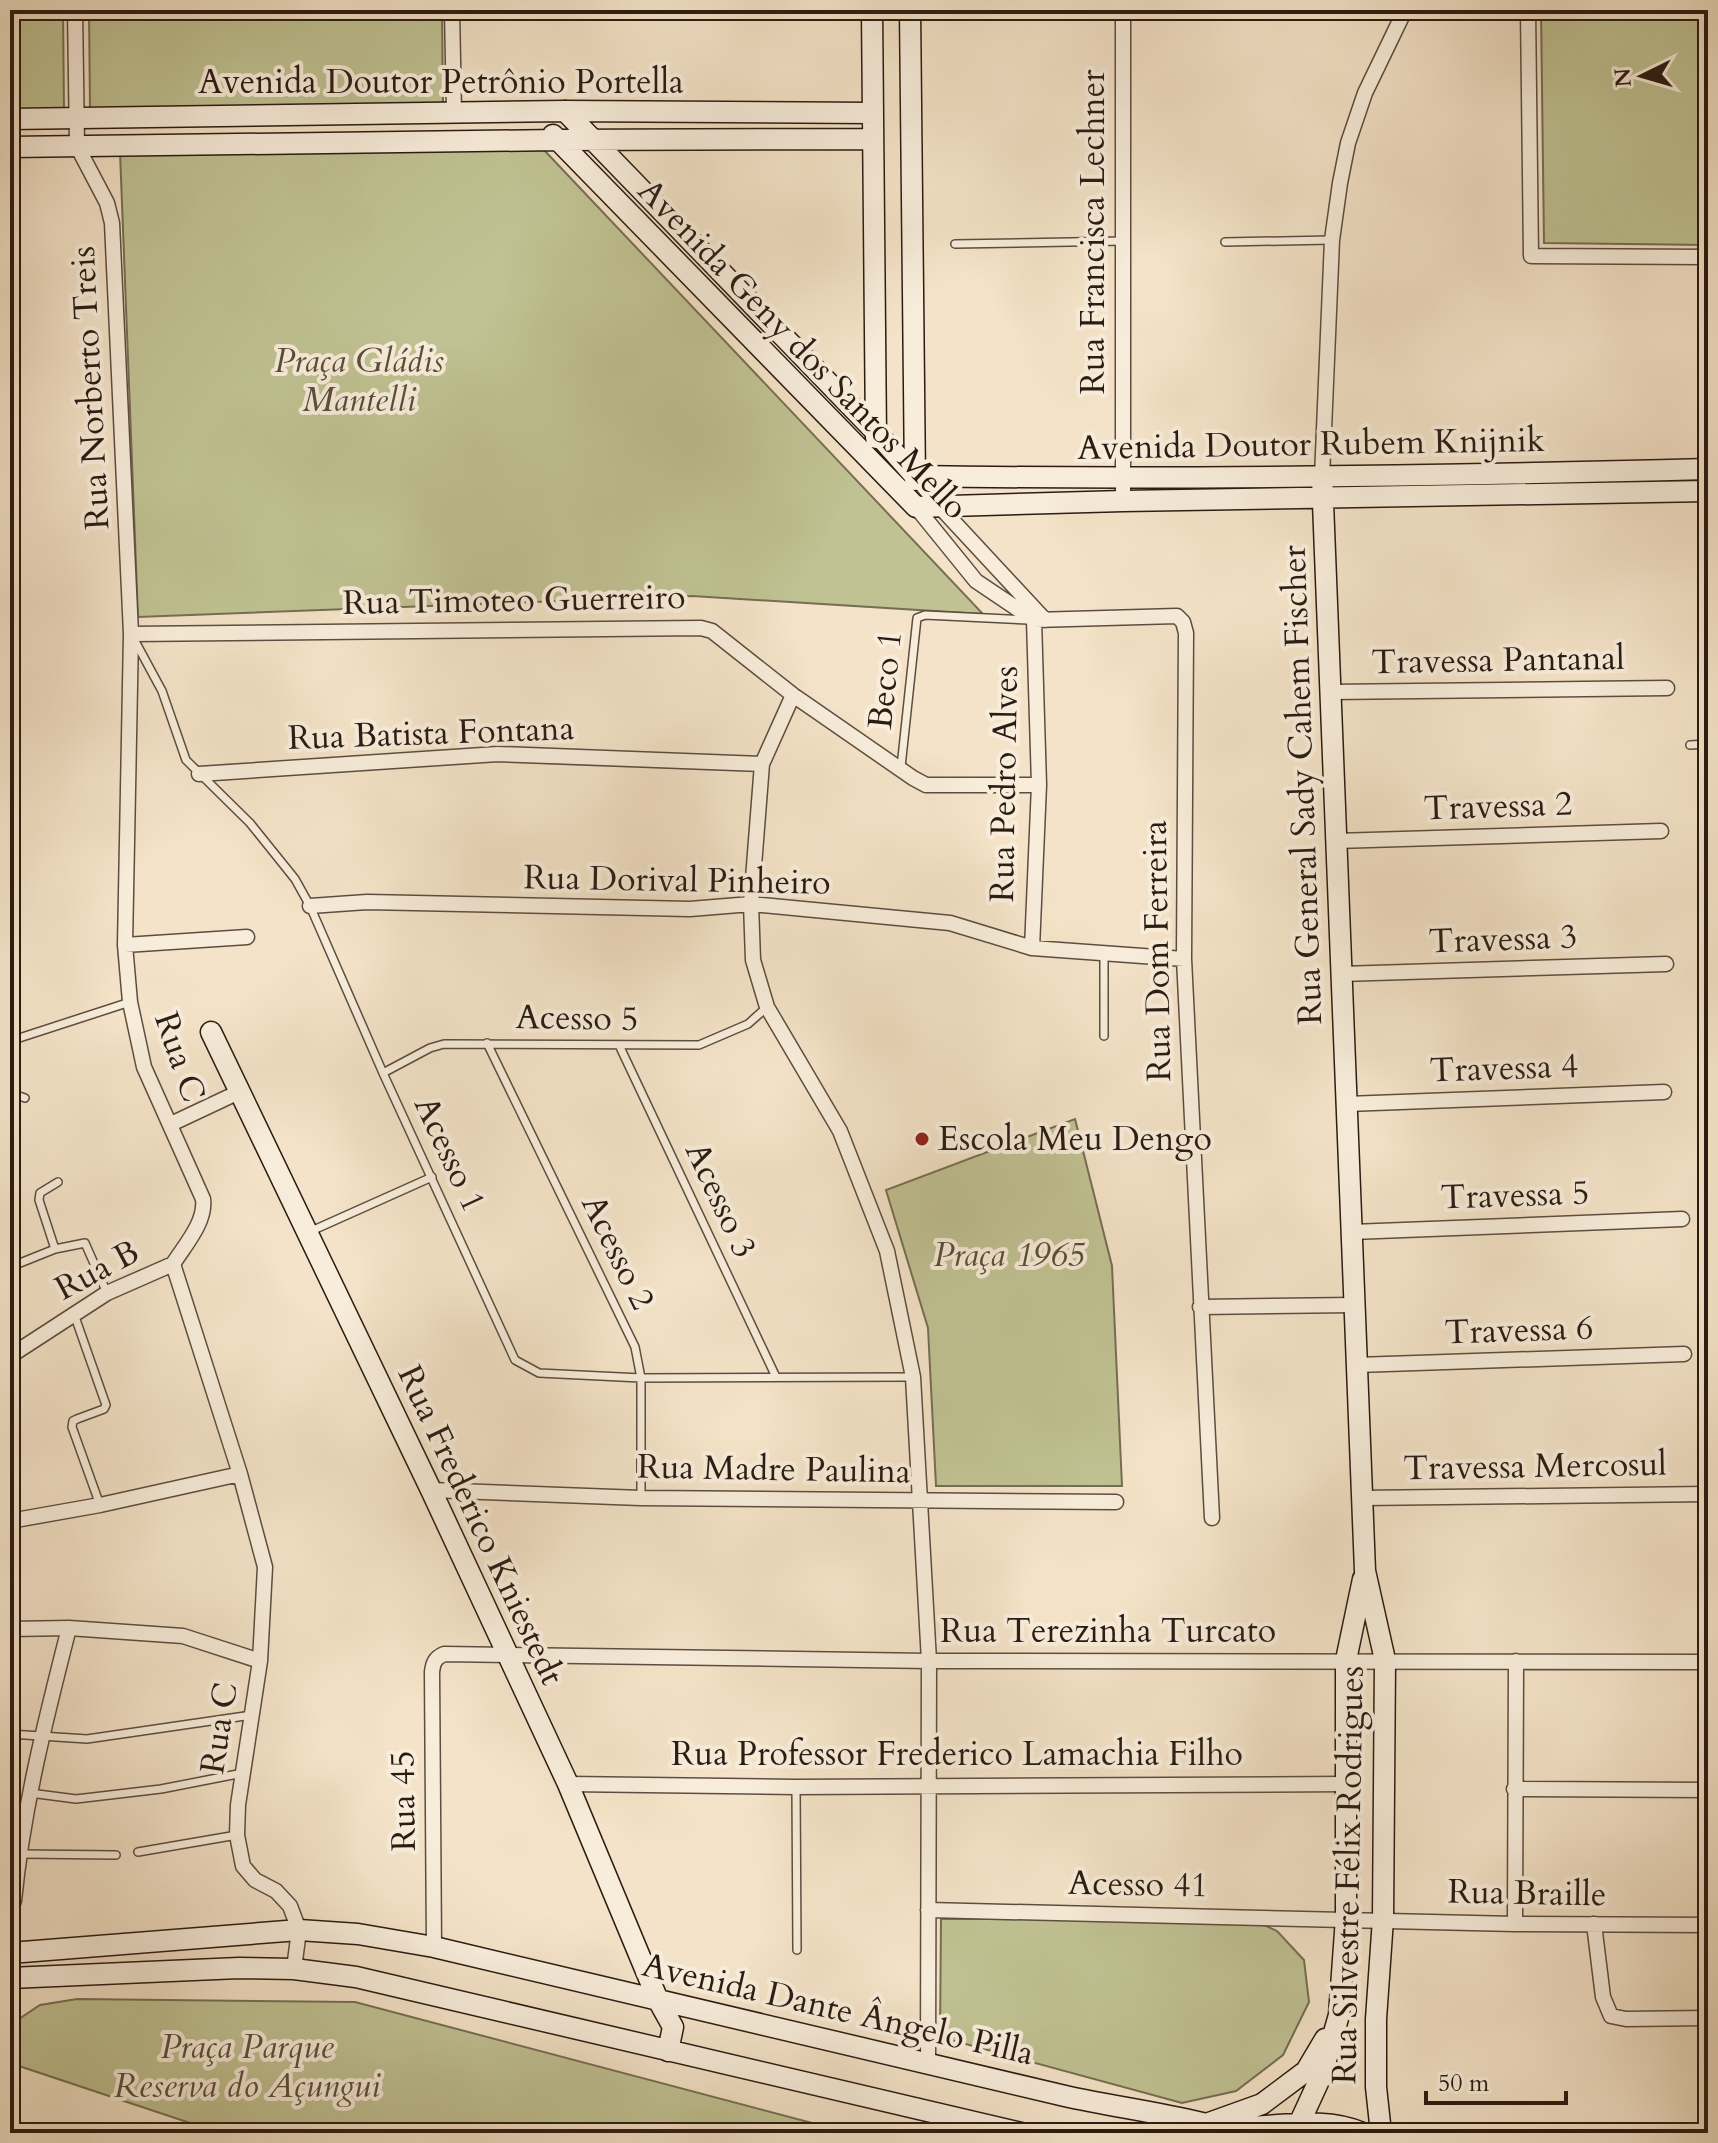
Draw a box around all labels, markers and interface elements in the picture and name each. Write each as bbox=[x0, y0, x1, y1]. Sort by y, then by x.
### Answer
north arrow bbox=[1602, 36, 1682, 116]
street label: Avenida Doutor Petrônio Portella bbox=[198, 59, 684, 105]
text: N bbox=[1607, 67, 1639, 88]
street label: Rua Francisca Lechner bbox=[1070, 69, 1116, 394]
street label: Avenida Geny dos Santos Mello bbox=[628, 169, 978, 529]
street label: Rua Norberto Treis bbox=[60, 245, 120, 531]
park label: Praça Gládis Mantelli bbox=[274, 338, 444, 423]
street label: Avenida Doutor Rubem Knijnik bbox=[1077, 417, 1546, 471]
street label: Rua General Sady Cahem Fischer bbox=[1271, 544, 1333, 1026]
street label: Rua Timoteo Guerreiro bbox=[342, 574, 686, 626]
street label: Beco 1 bbox=[857, 628, 913, 732]
street label: Travessa Pantanal bbox=[1371, 635, 1625, 685]
street label: Rua Pedro Alves bbox=[979, 665, 1029, 903]
street label: Rua Batista Fontana bbox=[287, 705, 575, 761]
street label: Travessa 2 bbox=[1423, 780, 1573, 832]
street label: Rua Dom Ferreira bbox=[1132, 819, 1182, 1082]
street label: Rua Dorival Pinheiro bbox=[523, 854, 831, 906]
street label: Travessa 3 bbox=[1428, 913, 1578, 965]
street label: Acesso 5 bbox=[515, 994, 639, 1042]
street label: Rua C bbox=[143, 1006, 217, 1108]
street label: Travessa 4 bbox=[1429, 1042, 1579, 1094]
street label: Acesso 1 bbox=[403, 1089, 497, 1219]
place label: Escola Meu Dengo bbox=[938, 1116, 1212, 1162]
marker: Escola Meu Dengo bbox=[913, 1130, 931, 1148]
street label: Acesso 3 bbox=[674, 1135, 768, 1265]
street label: Travessa 5 bbox=[1440, 1169, 1590, 1221]
street label: Acesso 2 bbox=[570, 1187, 666, 1317]
street label: Rua B bbox=[47, 1229, 147, 1311]
park label: Praça 1965 bbox=[934, 1232, 1086, 1278]
street label: Travessa 6 bbox=[1444, 1304, 1594, 1356]
street label: Rua Frederico Kniestedt bbox=[387, 1358, 575, 1693]
street label: Travessa Mercosul bbox=[1403, 1441, 1668, 1491]
street label: Rua Madre Paulina bbox=[637, 1444, 911, 1494]
street label: Rua Terezinha Turcato bbox=[940, 1608, 1276, 1654]
street label: Rua Silvestre Félix Rodrigues bbox=[1321, 1665, 1375, 2085]
street label: Rua C bbox=[189, 1679, 249, 1777]
street label: Rua Professor Frederico Lamachia Filho bbox=[671, 1731, 1243, 1777]
street label: Rua 45 bbox=[379, 1750, 427, 1852]
street label: Acesso 41 bbox=[1067, 1860, 1209, 1908]
street label: Rua Braille bbox=[1447, 1869, 1607, 1917]
street label: Avenida Dante Ângelo Pilla bbox=[638, 1942, 1039, 2077]
park label: Praça Parque Reserva do Açungui bbox=[114, 2024, 381, 2109]
scale bar bbox=[1426, 2055, 1566, 2105]
text: 50 m bbox=[1438, 2067, 1490, 2100]

